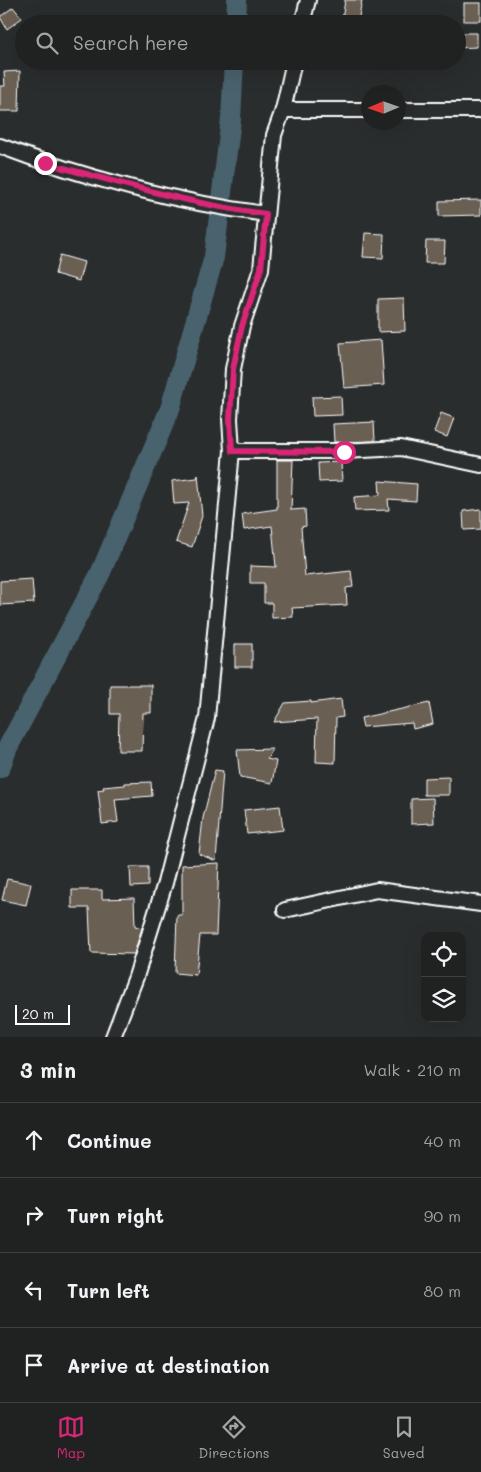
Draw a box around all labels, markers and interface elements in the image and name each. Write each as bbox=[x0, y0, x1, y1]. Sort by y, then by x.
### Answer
search box bbox=[15, 15, 466, 70]
icon: search bbox=[33, 29, 61, 57]
text: Search here bbox=[73, 30, 189, 55]
north arrow bbox=[361, 85, 406, 130]
route end bbox=[34, 152, 57, 175]
route start bbox=[333, 441, 356, 464]
map controls bbox=[421, 932, 466, 1022]
button: locate bbox=[421, 932, 466, 977]
button: layers bbox=[421, 977, 466, 1022]
scale bar bbox=[15, 1002, 70, 1025]
text: 20 m bbox=[22, 1004, 54, 1023]
text: 3 min bbox=[20, 1056, 76, 1083]
text: Walk · 210 m bbox=[363, 1059, 461, 1080]
icon: ahead bbox=[20, 1126, 48, 1154]
text: Continue bbox=[67, 1128, 152, 1153]
text: 40 m bbox=[424, 1130, 461, 1151]
icon: right bbox=[20, 1201, 48, 1229]
text: Turn right bbox=[67, 1203, 164, 1228]
text: 90 m bbox=[424, 1205, 461, 1226]
icon: left bbox=[20, 1276, 48, 1304]
text: Turn left bbox=[67, 1278, 150, 1303]
text: 80 m bbox=[424, 1280, 461, 1301]
icon: arrive bbox=[20, 1351, 48, 1379]
text: Arrive at destination bbox=[67, 1353, 270, 1378]
tab: Map bbox=[57, 1413, 85, 1462]
tab: Directions bbox=[198, 1413, 270, 1462]
tab: Saved bbox=[383, 1413, 424, 1462]

